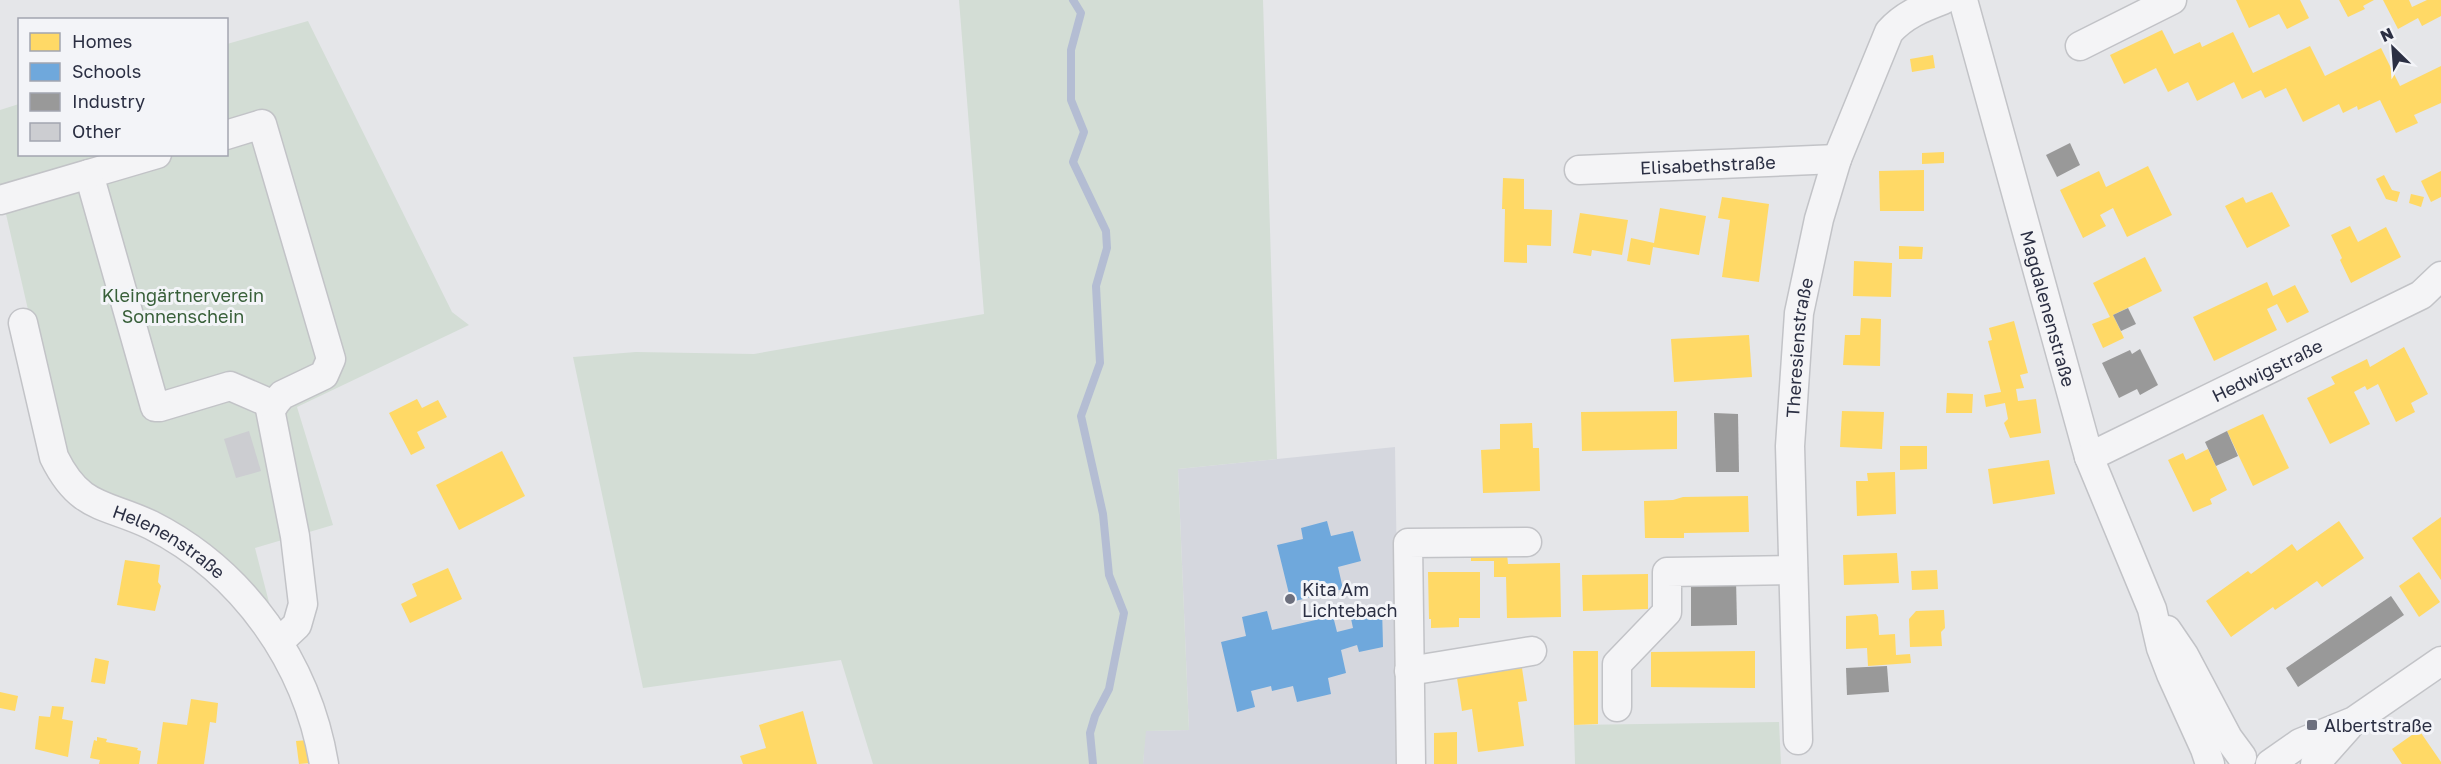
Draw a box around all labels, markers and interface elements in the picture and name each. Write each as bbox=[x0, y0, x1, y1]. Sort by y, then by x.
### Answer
legend bbox=[18, 18, 228, 156]
north arrow bbox=[2363, 18, 2423, 78]
text: N bbox=[2377, 23, 2396, 46]
text: Homes bbox=[72, 30, 132, 52]
text: Schools bbox=[72, 60, 141, 82]
text: Industry bbox=[72, 90, 145, 112]
text: Other bbox=[72, 120, 121, 142]
street label: Elisabethstraße bbox=[1640, 151, 1776, 178]
street label: Magdalenenstraße bbox=[2016, 228, 2080, 389]
street label: Theresienstraße bbox=[1781, 276, 1817, 418]
park label: Kleingärtnerverein Sonnenschein bbox=[102, 284, 264, 327]
street label: Hedwigstraße bbox=[2208, 334, 2326, 406]
street label: Helenenstraße bbox=[110, 500, 230, 583]
place label: Kita Am Lichtebach bbox=[1302, 578, 1398, 621]
marker: Kita Am Lichtebach bbox=[1283, 592, 1297, 606]
place label: Albertstraße bbox=[2324, 714, 2432, 736]
marker: Albertstraße bbox=[2305, 718, 2319, 732]

